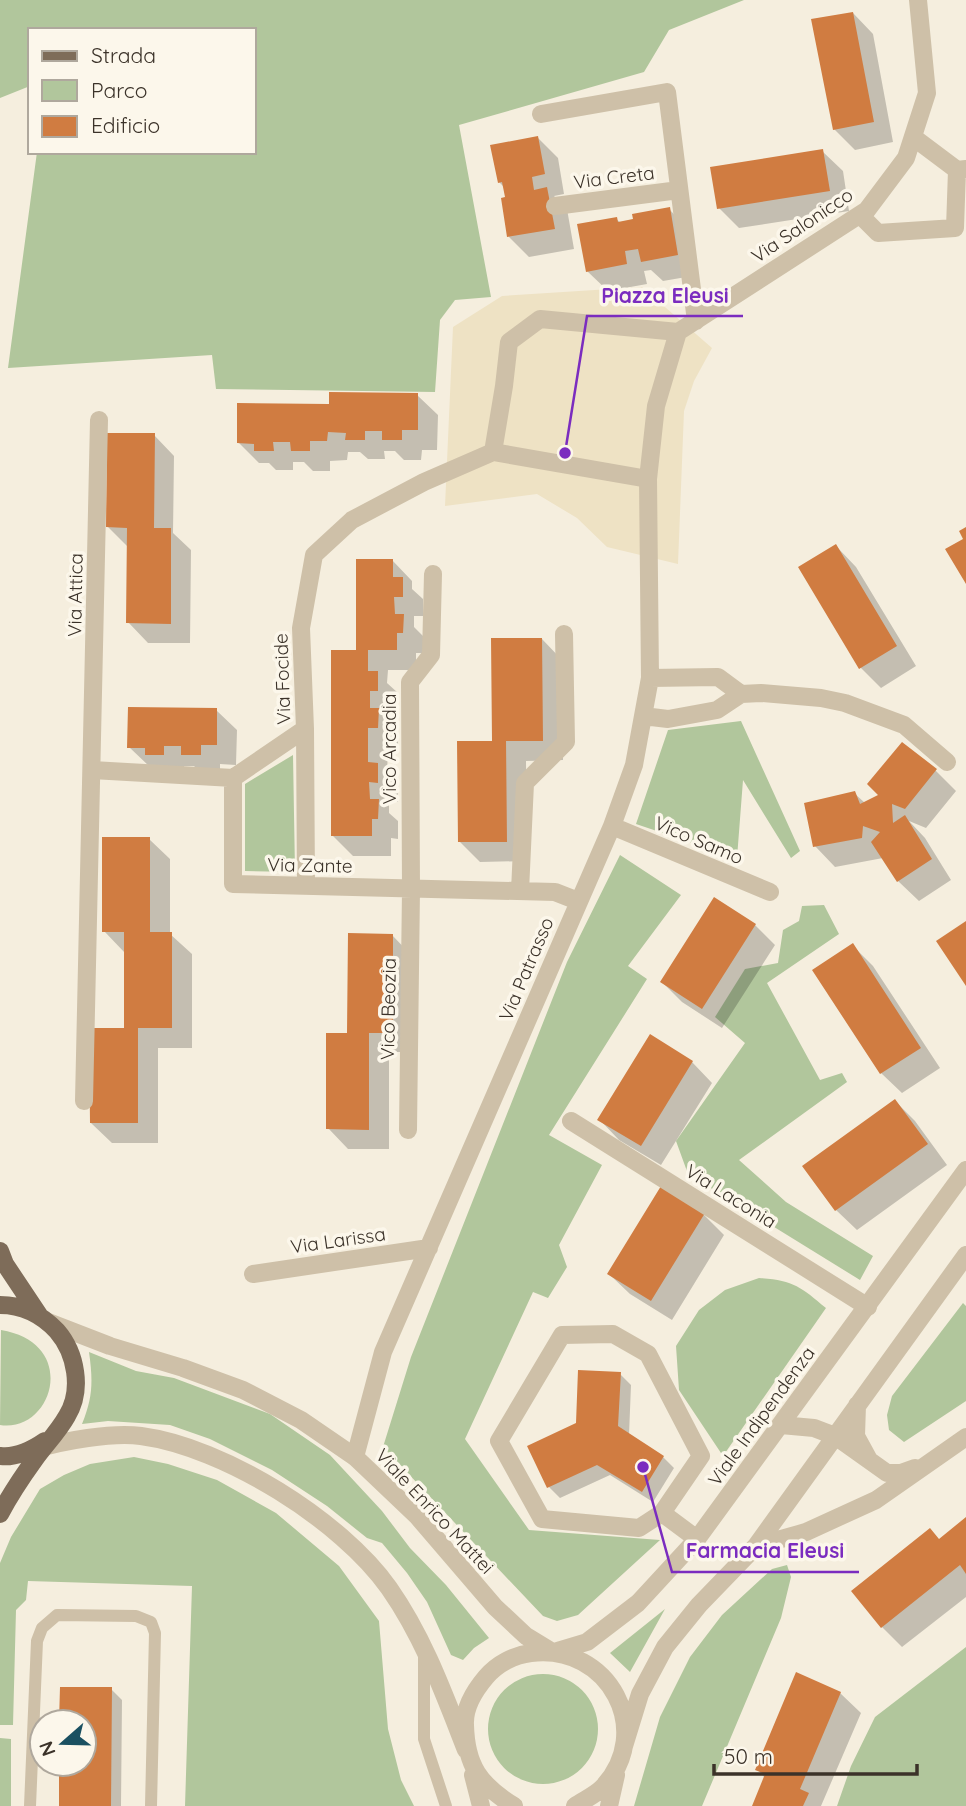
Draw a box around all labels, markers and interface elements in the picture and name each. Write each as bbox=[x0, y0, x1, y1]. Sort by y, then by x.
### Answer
legend bbox=[28, 28, 256, 154]
text: Strada bbox=[91, 42, 156, 68]
text: Parco bbox=[91, 77, 147, 103]
text: Edificio bbox=[91, 112, 160, 138]
street label: Via Creta bbox=[572, 160, 656, 194]
street label: Via Salonicco bbox=[747, 182, 857, 268]
callout: Piazza Eleusi bbox=[587, 274, 743, 316]
text: Piazza Eleusi bbox=[601, 282, 729, 308]
street label: Via Attica bbox=[62, 553, 88, 637]
street label: Via Focide bbox=[268, 633, 296, 725]
street label: Vico Arcadia bbox=[377, 694, 401, 804]
street label: Vico Samo bbox=[651, 811, 747, 869]
street label: Via Zante bbox=[267, 852, 353, 878]
street label: Via Patrasso bbox=[493, 913, 559, 1025]
street label: Vico Beozia bbox=[375, 958, 401, 1060]
street label: Via Laconia bbox=[681, 1159, 781, 1233]
street label: Via Larissa bbox=[289, 1221, 387, 1259]
street label: Viale Indipendenza bbox=[702, 1342, 820, 1490]
street label: Viale Enrico Mattei bbox=[371, 1443, 499, 1579]
callout: Farmacia Eleusi bbox=[672, 1530, 859, 1572]
text: Farmacia Eleusi bbox=[686, 1537, 844, 1563]
north arrow bbox=[28, 1708, 98, 1778]
scale bar bbox=[714, 1732, 917, 1776]
text: N bbox=[33, 1738, 61, 1759]
text: 50 m bbox=[724, 1743, 773, 1769]

